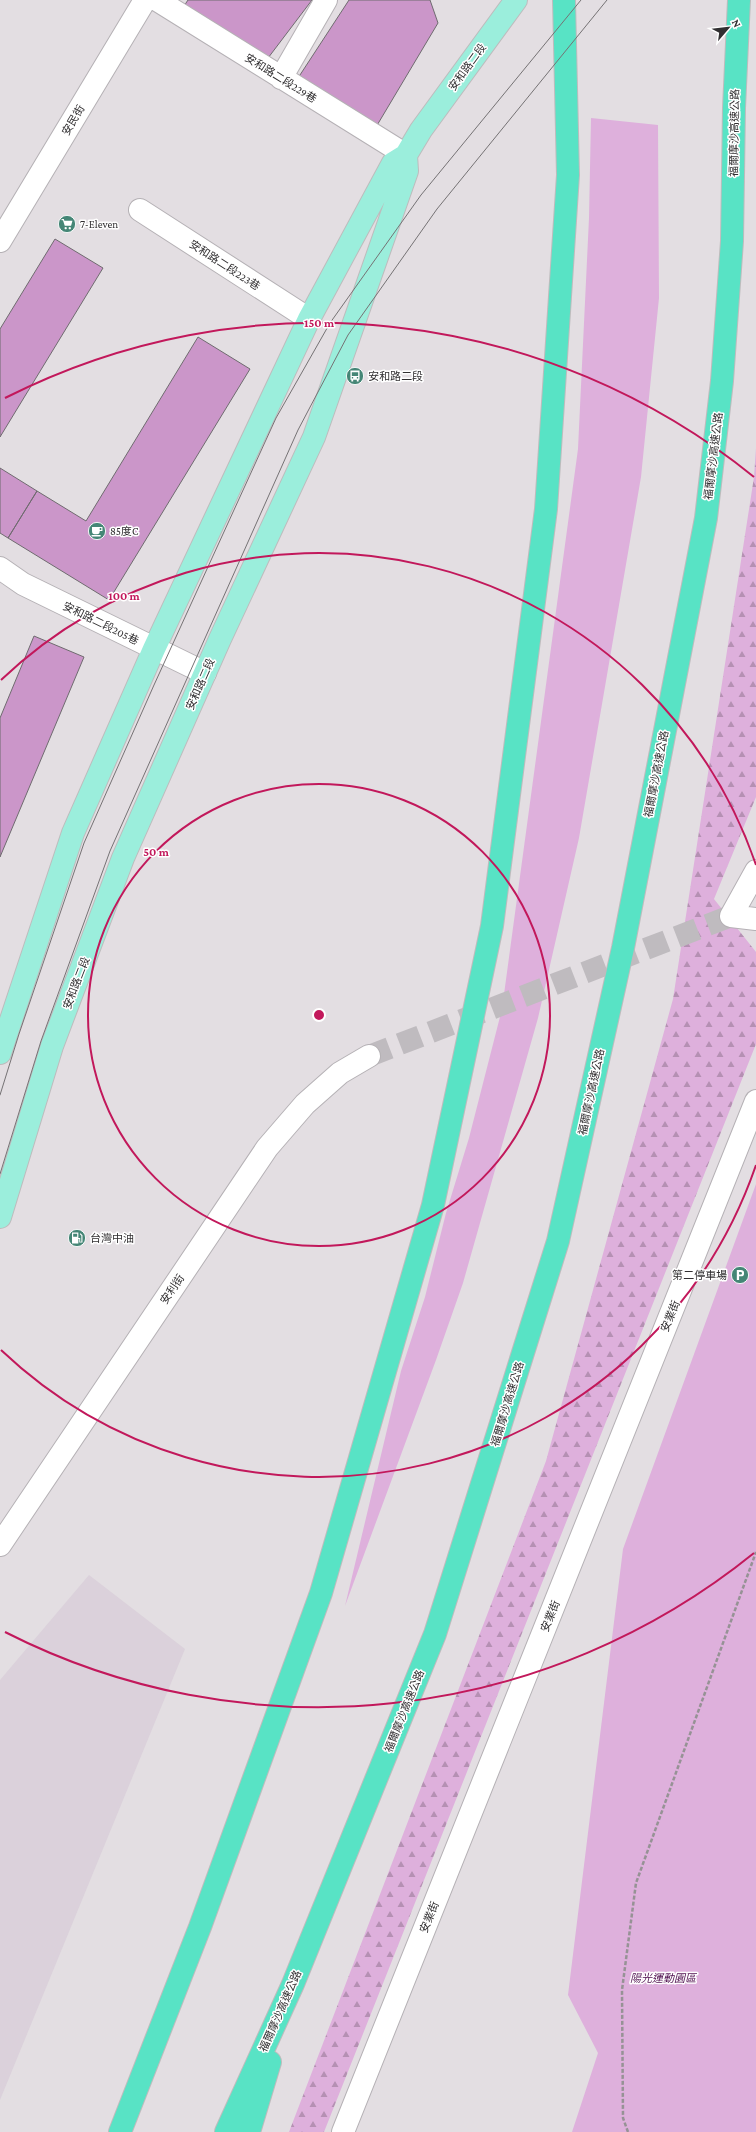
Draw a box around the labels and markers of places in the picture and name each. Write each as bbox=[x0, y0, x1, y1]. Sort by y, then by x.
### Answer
supermarket icon: 7-Eleven bbox=[57, 214, 77, 234]
place label: 7-Eleven bbox=[80, 218, 118, 230]
bus stop icon: 安和路二段 bbox=[345, 366, 365, 386]
place label: 安和路二段 bbox=[368, 370, 423, 382]
cafe icon: 85度C bbox=[87, 521, 107, 541]
place label: 85度C bbox=[110, 525, 139, 537]
centre of rings bbox=[312, 1008, 326, 1022]
fuel station icon: 台灣中油 bbox=[67, 1228, 87, 1248]
place label: 台灣中油 bbox=[90, 1232, 134, 1244]
parking icon: 第二停車場 bbox=[730, 1265, 750, 1285]
place label: 第二停車場 bbox=[672, 1269, 727, 1281]

